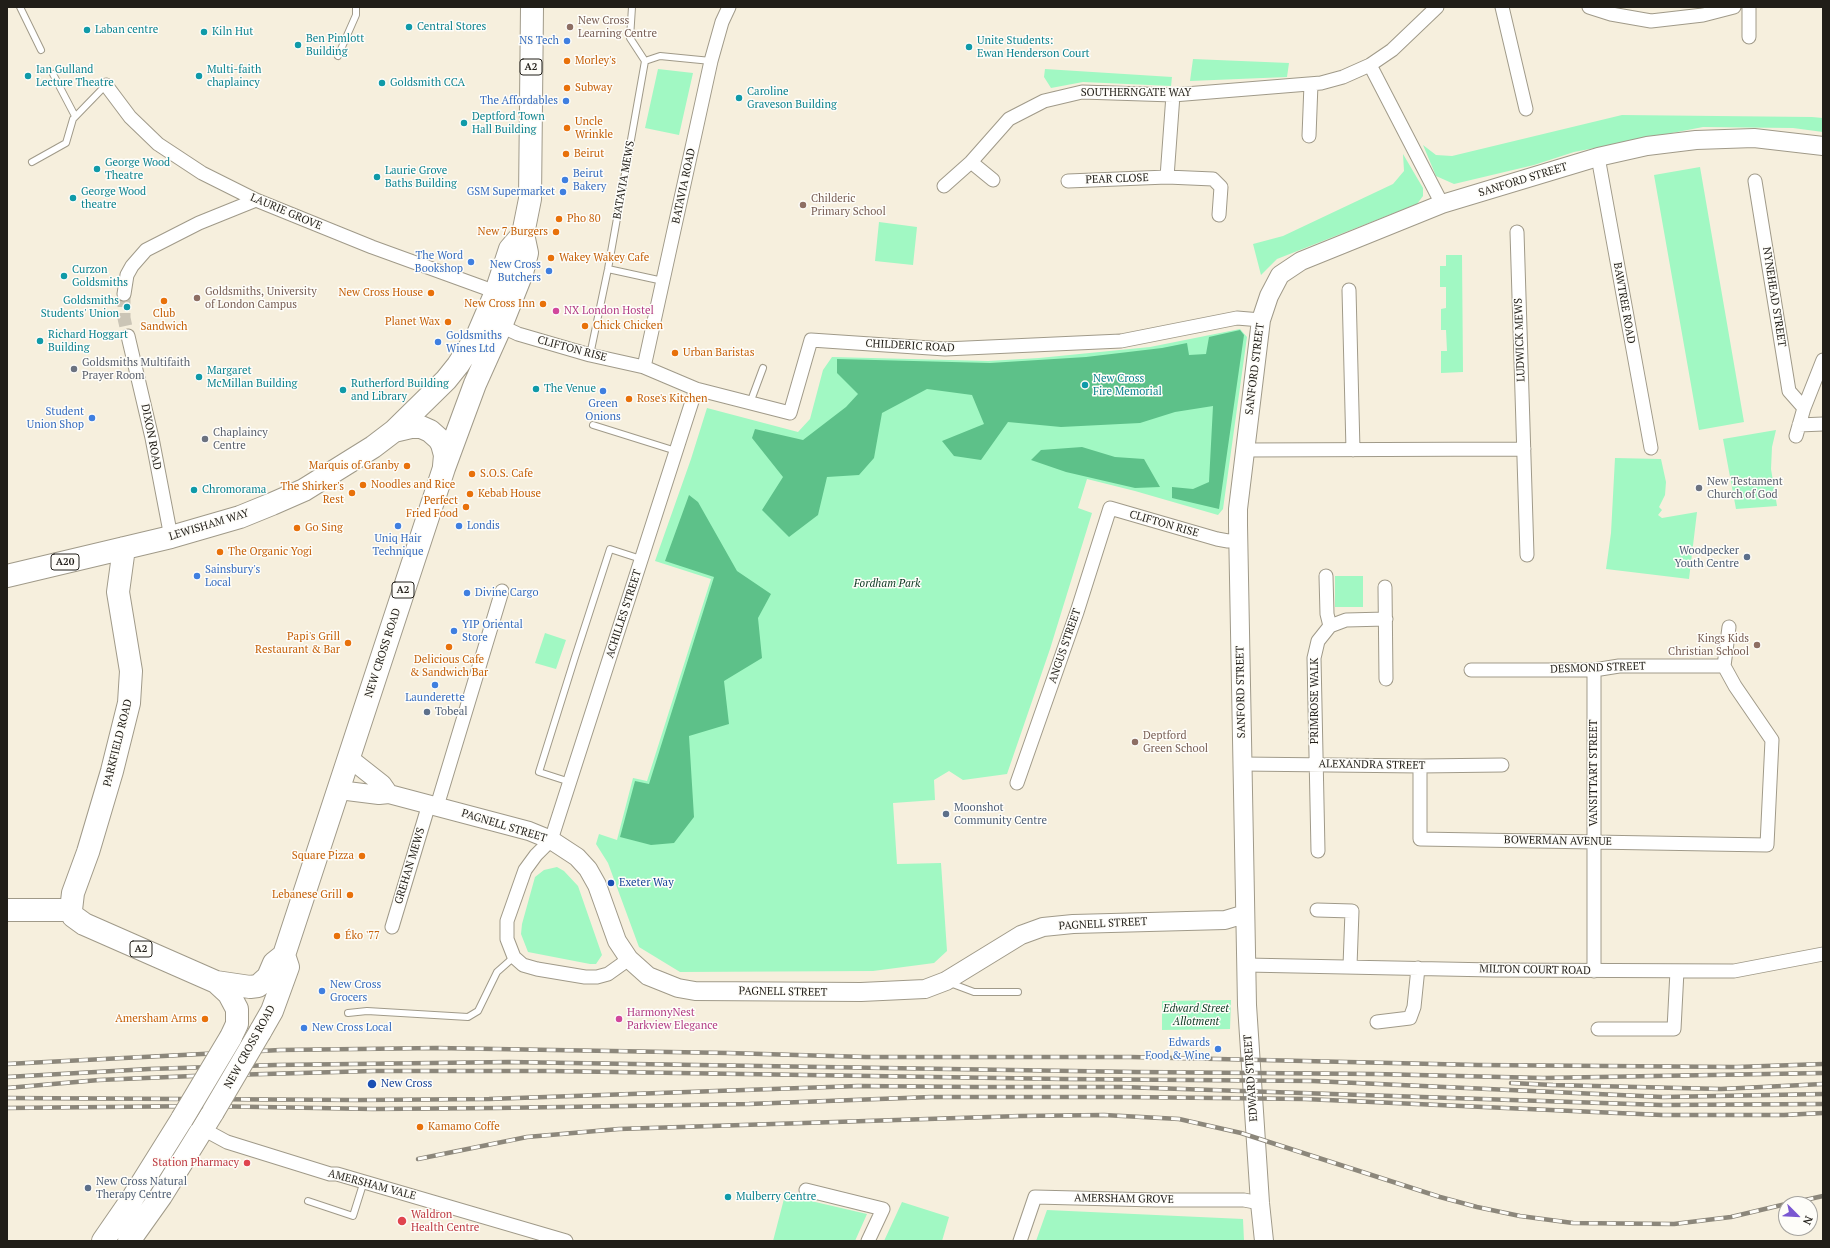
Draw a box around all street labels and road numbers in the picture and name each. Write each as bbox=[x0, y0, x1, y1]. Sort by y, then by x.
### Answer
road number: A2 bbox=[520, 59, 542, 75]
street label: SOUTHERNGATE WAY bbox=[1081, 86, 1191, 100]
street label: BATAVIA MEWS bbox=[611, 140, 637, 220]
street label: BATAVIA ROAD bbox=[670, 147, 698, 225]
street label: SANFORD STREET bbox=[1477, 160, 1569, 200]
street label: PEAR CLOSE bbox=[1085, 171, 1149, 187]
street label: LAURIE GROVE bbox=[248, 191, 324, 233]
street label: NYNEHEAD STREET bbox=[1760, 246, 1788, 348]
street label: BAWTREE ROAD bbox=[1610, 261, 1638, 345]
street label: LUDWICK MEWS bbox=[1512, 298, 1528, 382]
street label: SANFORD STREET bbox=[1243, 322, 1267, 416]
street label: CLIFTON RISE bbox=[536, 333, 608, 365]
street label: CHILDERIC ROAD bbox=[865, 337, 955, 355]
street label: DIXON ROAD bbox=[138, 403, 164, 471]
street label: LEWISHAM WAY bbox=[167, 507, 251, 543]
street label: CLIFTON RISE bbox=[1128, 508, 1200, 540]
road number: A20 bbox=[51, 554, 79, 570]
street label: ACHILLES STREET bbox=[603, 568, 645, 660]
road number: A2 bbox=[392, 582, 414, 598]
street label: NEW CROSS ROAD bbox=[362, 607, 404, 699]
street label: ANGUS STREET bbox=[1046, 607, 1084, 685]
street label: SANFORD STREET bbox=[1234, 646, 1248, 738]
street label: PRIMROSE WALK bbox=[1308, 658, 1322, 744]
street label: DESMOND STREET bbox=[1550, 660, 1646, 676]
street label: PARKFIELD ROAD bbox=[101, 698, 135, 788]
street label: VANSITTART STREET bbox=[1587, 719, 1601, 827]
street label: ALEXANDRA STREET bbox=[1318, 757, 1426, 773]
street label: PAGNELL STREET bbox=[460, 807, 548, 845]
street label: GREHAN MEWS bbox=[392, 826, 428, 906]
street label: BOWERMAN AVENUE bbox=[1504, 833, 1612, 849]
street label: PAGNELL STREET bbox=[1058, 915, 1148, 933]
road number: A2 bbox=[130, 941, 152, 957]
street label: MILTON COURT ROAD bbox=[1479, 962, 1591, 978]
street label: PAGNELL STREET bbox=[739, 985, 827, 999]
street label: NEW CROSS ROAD bbox=[222, 1003, 278, 1091]
street label: EDWARD STREET bbox=[1241, 1034, 1261, 1122]
street label: AMERSHAM VALE bbox=[327, 1167, 417, 1203]
street label: AMERSHAM GROVE bbox=[1074, 1192, 1174, 1206]

